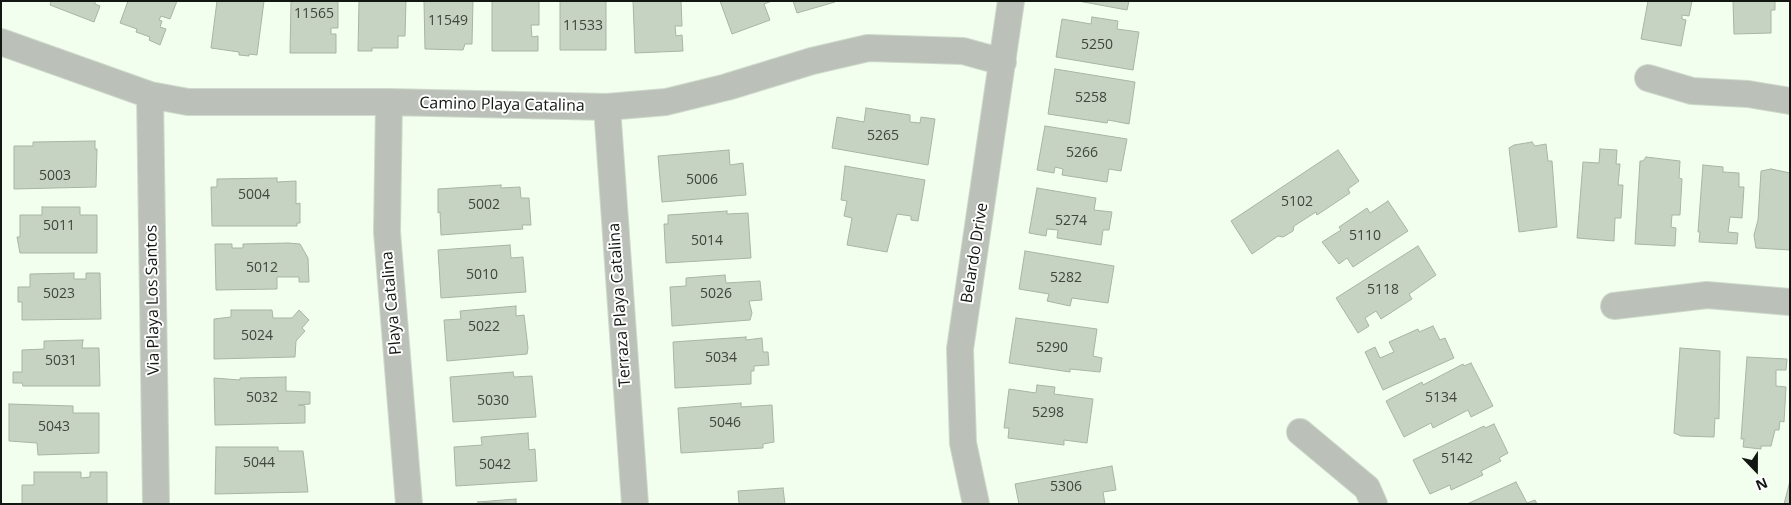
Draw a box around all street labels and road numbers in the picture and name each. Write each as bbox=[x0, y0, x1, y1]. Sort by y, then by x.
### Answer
street label: Camino Playa Catalina bbox=[419, 94, 585, 116]
street label: Belardo Drive bbox=[958, 201, 992, 305]
street label: Terraza Playa Catalina bbox=[605, 222, 635, 388]
street label: Via Playa Los Santos bbox=[142, 225, 164, 375]
street label: Playa Catalina bbox=[378, 250, 406, 356]

